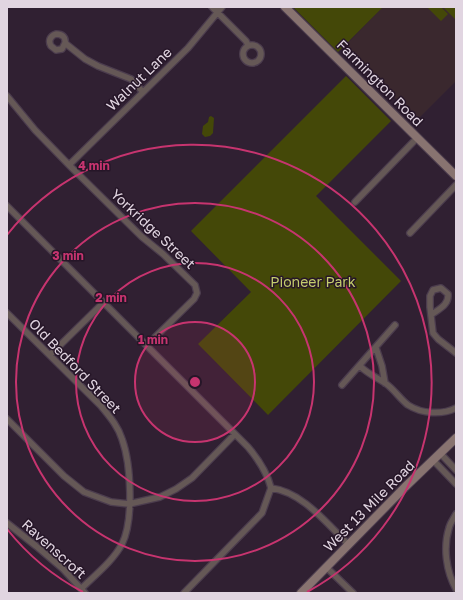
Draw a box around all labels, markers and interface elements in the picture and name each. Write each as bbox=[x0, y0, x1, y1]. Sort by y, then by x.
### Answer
street label: Farmington Road bbox=[334, 36, 427, 129]
street label: Walnut Lane bbox=[102, 43, 175, 114]
text: 4 min bbox=[78, 158, 110, 173]
street label: Yorkridge Street bbox=[108, 185, 199, 272]
text: 3 min bbox=[52, 248, 84, 263]
park label: Pioneer Park bbox=[270, 273, 356, 290]
text: 2 min bbox=[95, 290, 127, 305]
street label: Old Bedford Street bbox=[26, 315, 125, 417]
text: 1 min bbox=[138, 332, 168, 347]
centre of rings bbox=[188, 375, 202, 389]
street label: West 13 Mile Road bbox=[319, 456, 418, 555]
street label: Ravenscroft bbox=[19, 515, 90, 582]

